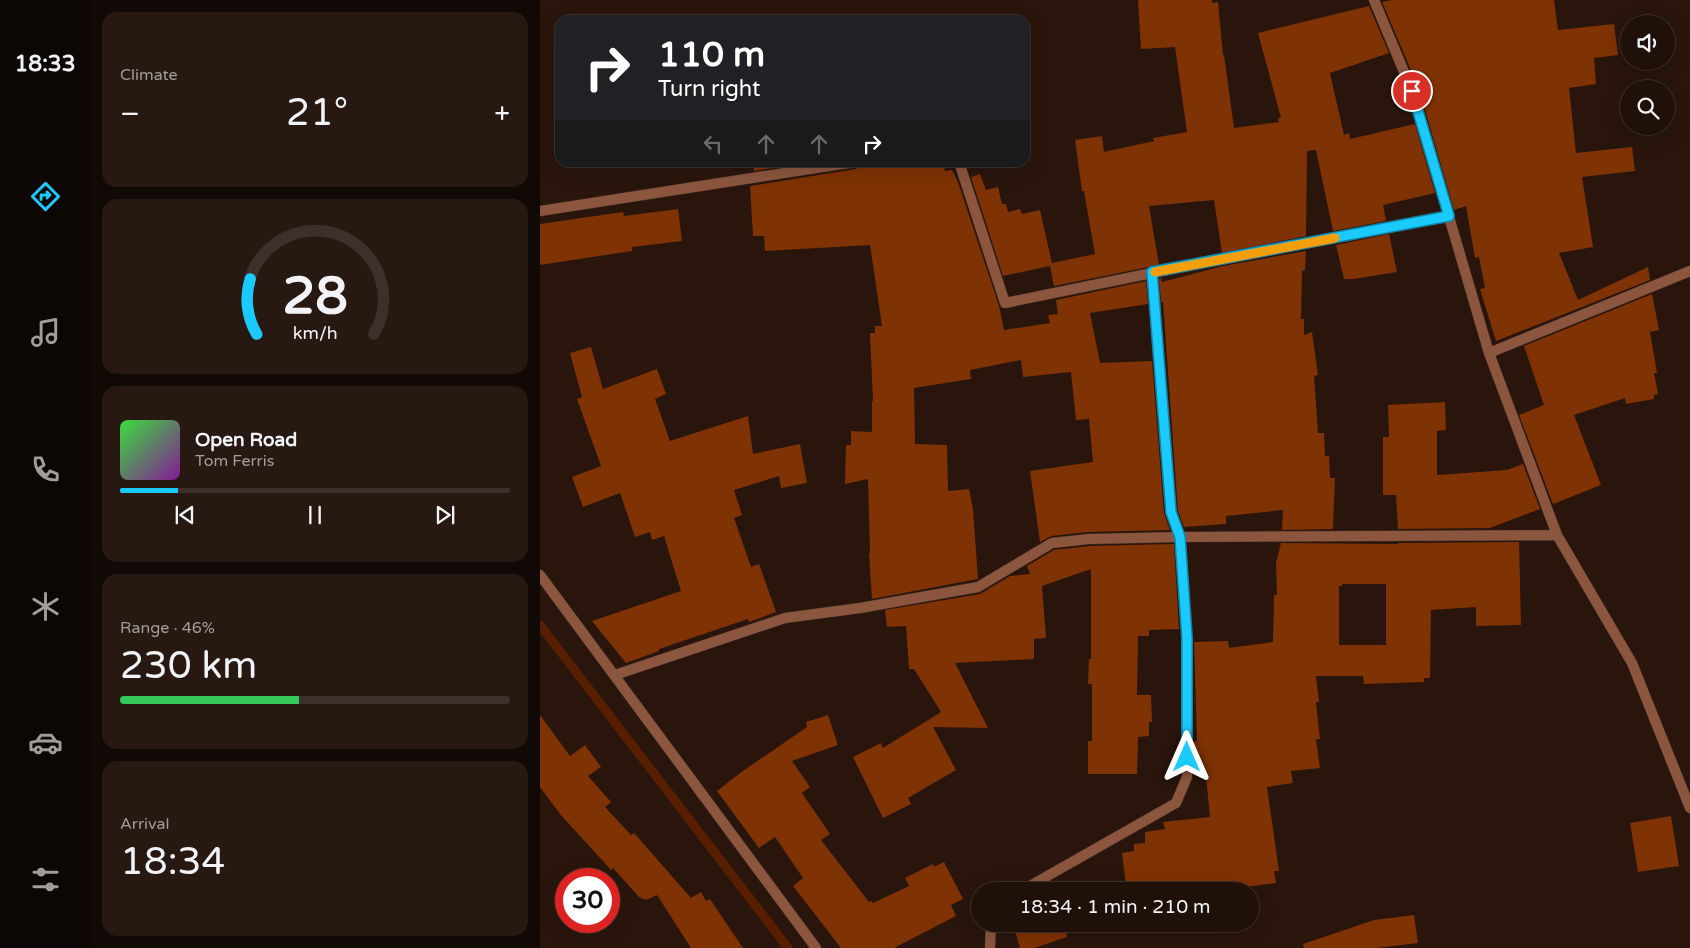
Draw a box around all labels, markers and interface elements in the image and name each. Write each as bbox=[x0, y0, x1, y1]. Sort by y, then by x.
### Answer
map controls bbox=[1620, 15, 1675, 135]
button: sound bbox=[1620, 15, 1675, 70]
text: 110 m bbox=[658, 34, 765, 76]
icon: right bbox=[575, 35, 640, 100]
text: 18:33 bbox=[15, 51, 75, 77]
text: Climate bbox=[120, 65, 178, 85]
pin bbox=[1391, 70, 1433, 112]
text: Turn right bbox=[658, 76, 760, 102]
icon: arrive bbox=[1398, 77, 1426, 105]
button: search bbox=[1620, 80, 1675, 135]
text: 21° bbox=[286, 90, 348, 136]
text: − bbox=[120, 97, 140, 131]
text: + bbox=[494, 97, 510, 131]
icon: left bbox=[699, 130, 727, 158]
icon: ahead bbox=[752, 130, 780, 158]
icon: ahead bbox=[805, 130, 833, 158]
icon: right bbox=[858, 130, 886, 158]
icon: directions bbox=[28, 179, 63, 214]
text: 28 bbox=[282, 265, 348, 328]
icon: music bbox=[28, 315, 63, 350]
text: km/h bbox=[293, 323, 337, 344]
text: Open Road bbox=[195, 429, 297, 451]
text: Tom Ferris bbox=[195, 451, 274, 471]
icon: phone bbox=[28, 452, 63, 487]
icon: previous bbox=[171, 501, 199, 529]
icon: pause bbox=[301, 501, 329, 529]
icon: next bbox=[431, 501, 459, 529]
icon: climate bbox=[28, 589, 63, 624]
text: Range · 46% bbox=[120, 618, 215, 638]
text: 230 km bbox=[120, 643, 257, 689]
icon: car bbox=[28, 725, 63, 760]
position arrow bbox=[1160, 730, 1212, 782]
text: Arrival bbox=[120, 814, 169, 834]
text: 18:34 bbox=[120, 839, 225, 885]
icon: filters bbox=[28, 862, 63, 897]
speed limit sign: 30 bbox=[555, 868, 620, 933]
text: 18:34 · 1 min · 210 m bbox=[1019, 896, 1211, 918]

